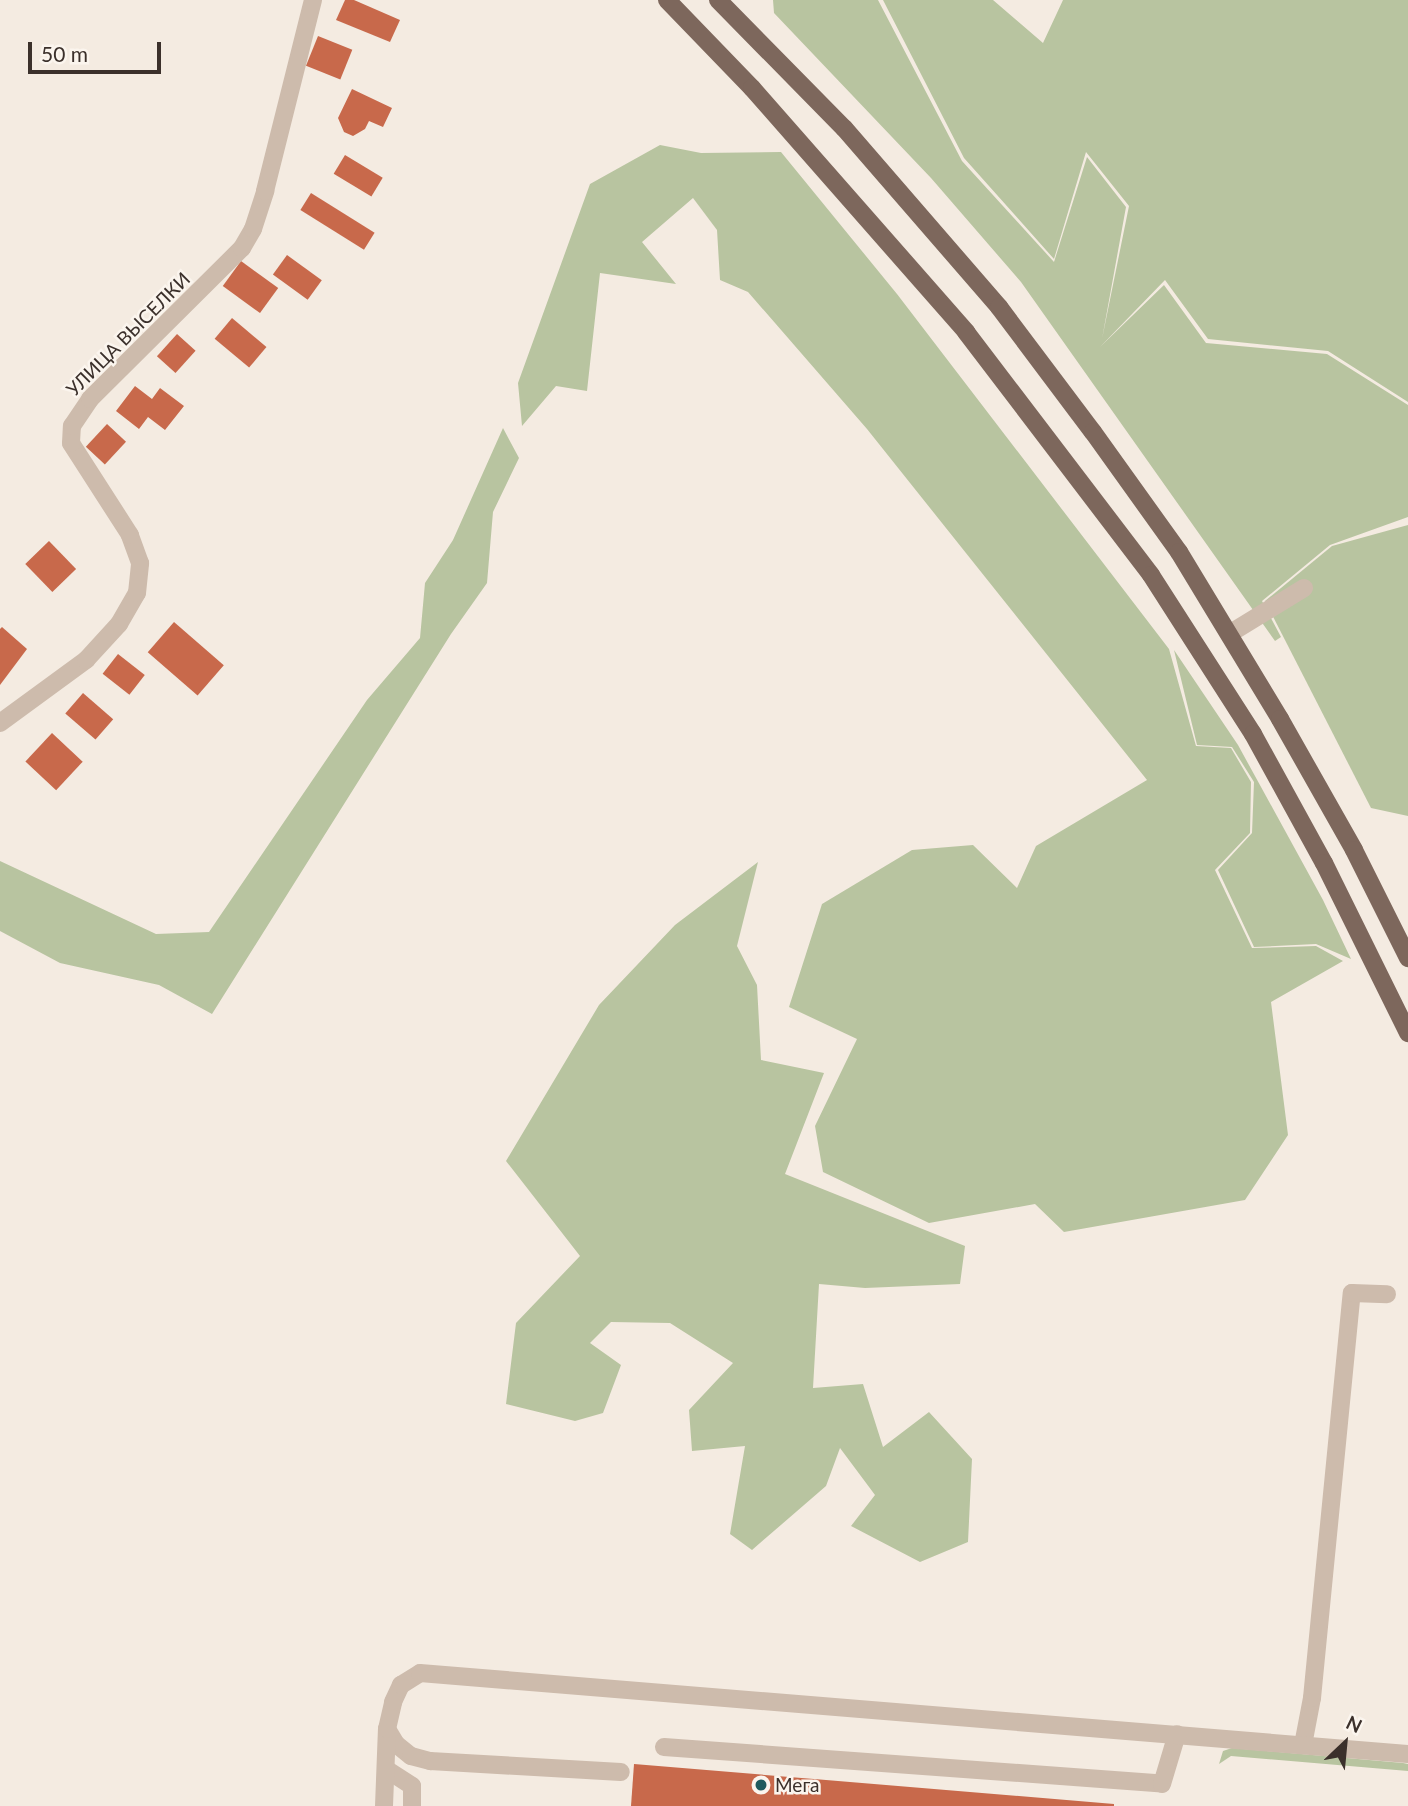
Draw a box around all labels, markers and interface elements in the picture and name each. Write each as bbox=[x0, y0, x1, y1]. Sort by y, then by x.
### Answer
scale bar bbox=[32, 28, 164, 72]
text: 50 m bbox=[41, 41, 88, 66]
street label: УЛИЦА ВЫСЕЛКИ bbox=[61, 267, 195, 401]
north arrow bbox=[1310, 1708, 1380, 1778]
text: N bbox=[1343, 1710, 1366, 1737]
place label: Мега bbox=[775, 1774, 820, 1796]
marker: Мега bbox=[753, 1777, 769, 1793]

